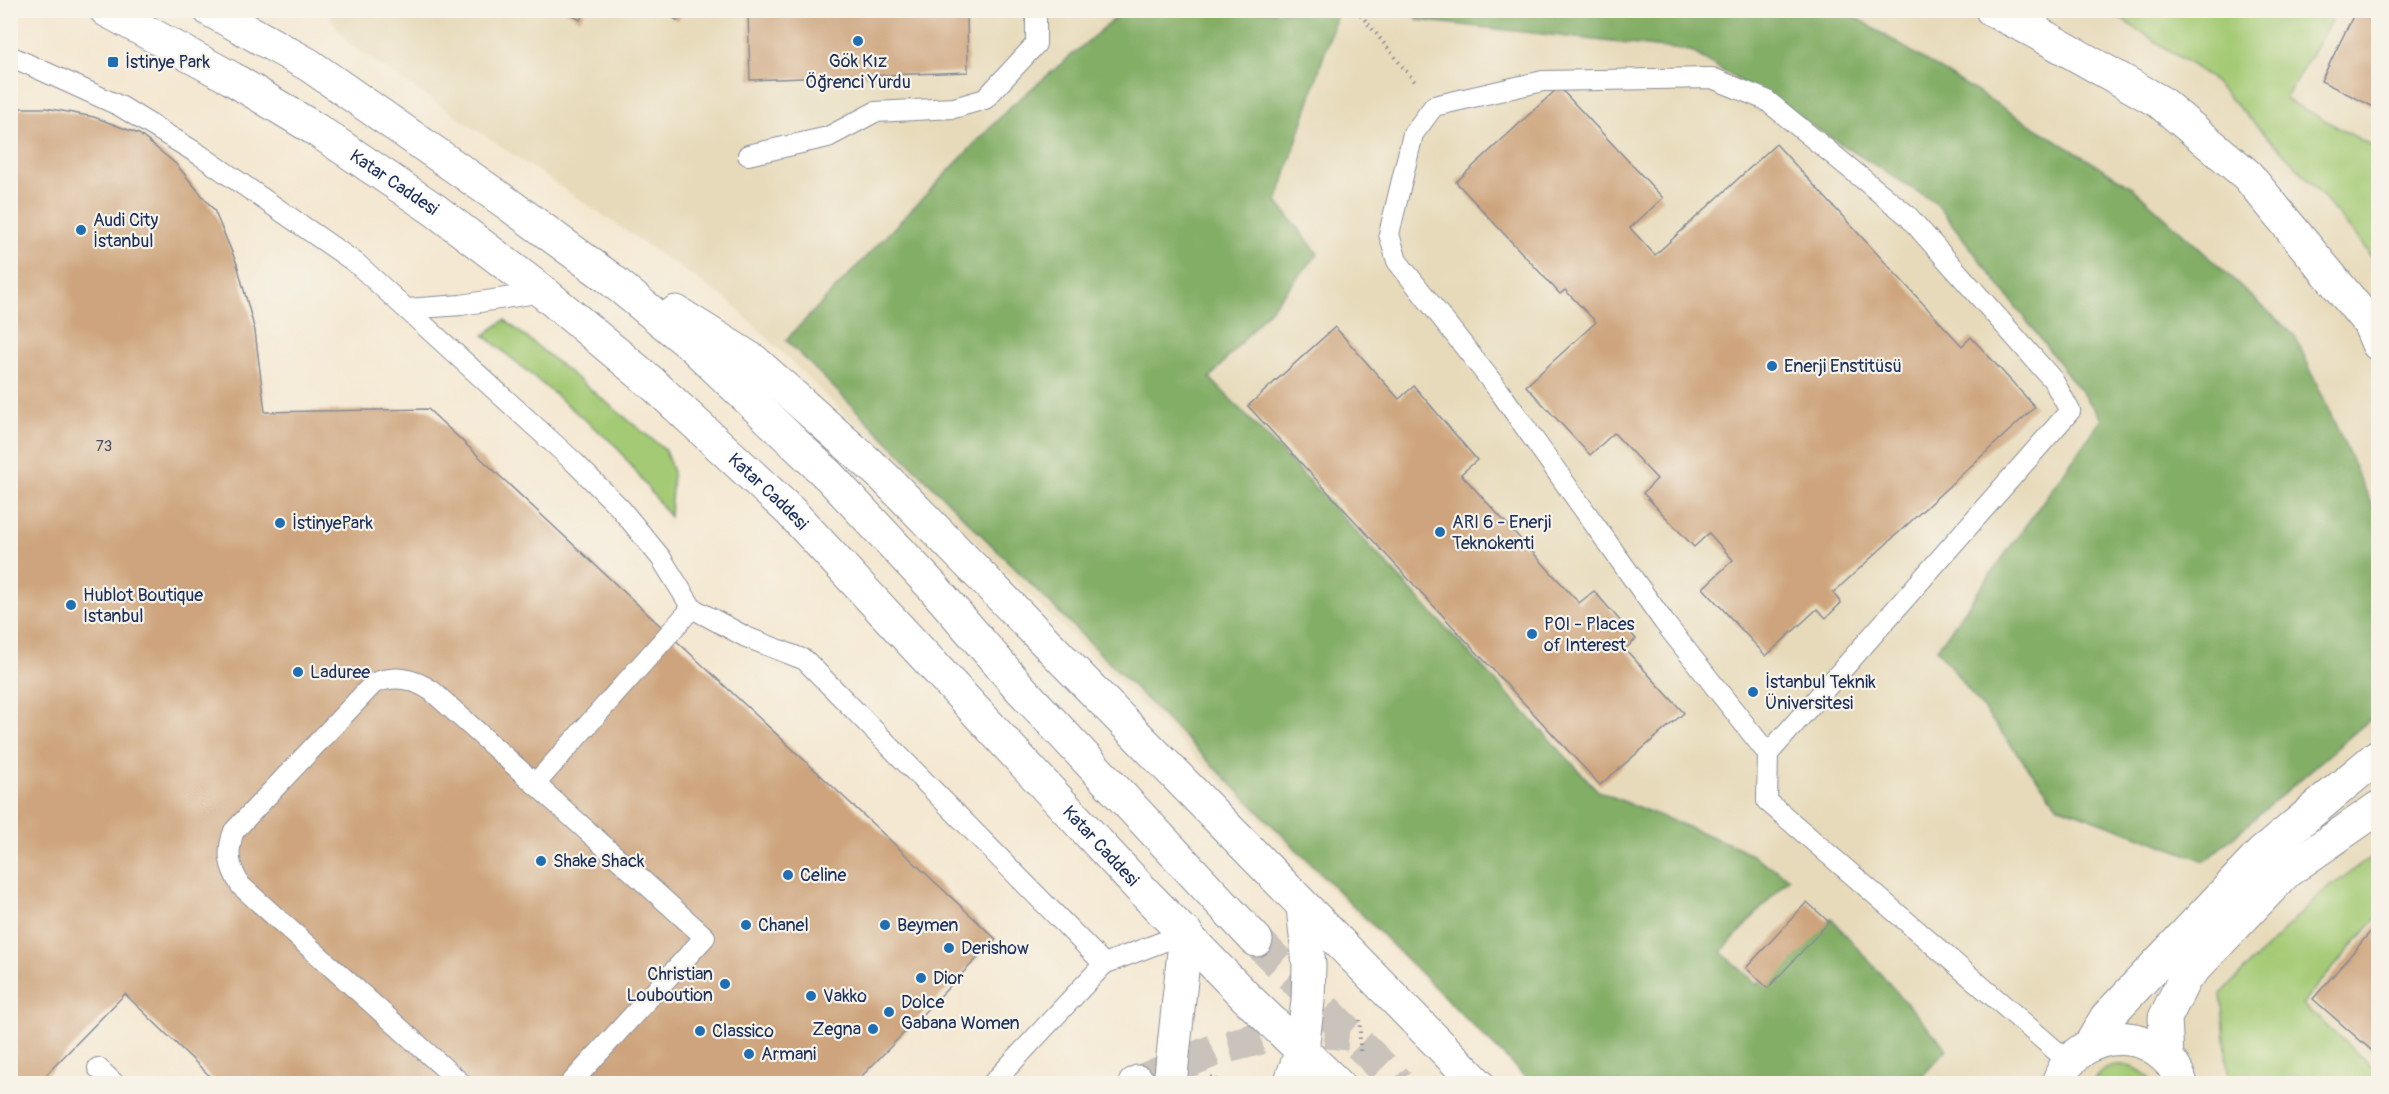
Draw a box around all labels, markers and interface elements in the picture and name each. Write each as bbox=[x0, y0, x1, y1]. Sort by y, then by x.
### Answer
marker: Gök Kız Öğrenci Yurdu bbox=[851, 34, 865, 48]
place label: Gök Kız Öğrenci Yurdu bbox=[805, 50, 911, 94]
place label: İstinye Park bbox=[125, 51, 211, 74]
marker: İstinye Park bbox=[106, 55, 120, 69]
street label: Katar Caddesi bbox=[345, 144, 443, 220]
place label: Audi City İstanbul bbox=[93, 209, 159, 253]
marker: Audi City İstanbul bbox=[74, 223, 88, 237]
place label: Enerji Enstitüsü bbox=[1784, 355, 1902, 378]
marker: Enerji Enstitüsü bbox=[1765, 359, 1779, 373]
house number: 73 bbox=[96, 437, 112, 456]
street label: Katar Caddesi bbox=[723, 448, 813, 535]
place label: ARI 6 - Enerji Teknokenti bbox=[1452, 511, 1551, 555]
place label: İstinyePark bbox=[292, 512, 374, 535]
marker: İstinyePark bbox=[273, 516, 287, 530]
marker: ARI 6 - Enerji Teknokenti bbox=[1433, 525, 1447, 539]
place label: Hublot Boutique Istanbul bbox=[83, 584, 203, 628]
marker: Hublot Boutique Istanbul bbox=[64, 598, 78, 612]
place label: POI - Places of Interest bbox=[1544, 613, 1635, 657]
marker: POI - Places of Interest bbox=[1525, 627, 1539, 641]
place label: Laduree bbox=[310, 661, 370, 684]
marker: Laduree bbox=[291, 665, 305, 679]
place label: İstanbul Teknik Üniversitesi bbox=[1765, 671, 1876, 715]
marker: İstanbul Teknik Üniversitesi bbox=[1746, 685, 1760, 699]
street label: Katar Caddesi bbox=[1058, 801, 1144, 891]
place label: Shake Shack bbox=[553, 850, 645, 873]
marker: Shake Shack bbox=[534, 854, 548, 868]
place label: Celine bbox=[800, 864, 846, 887]
marker: Celine bbox=[781, 868, 795, 882]
place label: Chanel bbox=[758, 914, 809, 937]
place label: Beymen bbox=[897, 914, 958, 937]
marker: Chanel bbox=[739, 918, 753, 932]
marker: Beymen bbox=[878, 918, 892, 932]
place label: Derishow bbox=[961, 937, 1029, 960]
marker: Derishow bbox=[942, 941, 956, 955]
place label: Christian Louboution bbox=[626, 963, 713, 1007]
place label: Dior bbox=[933, 967, 964, 990]
marker: Dior bbox=[914, 971, 928, 985]
marker: Christian Louboution bbox=[718, 977, 732, 991]
place label: Vakko bbox=[823, 985, 867, 1008]
marker: Vakko bbox=[804, 989, 818, 1003]
place label: Dolce Gabana Women bbox=[901, 991, 1020, 1035]
marker: Dolce Gabana Women bbox=[882, 1005, 896, 1019]
place label: Zegna bbox=[812, 1018, 861, 1041]
place label: Classico bbox=[712, 1020, 774, 1043]
marker: Zegna bbox=[866, 1022, 880, 1036]
marker: Classico bbox=[693, 1024, 707, 1038]
place label: Armani bbox=[761, 1043, 816, 1066]
marker: Armani bbox=[742, 1047, 756, 1061]

